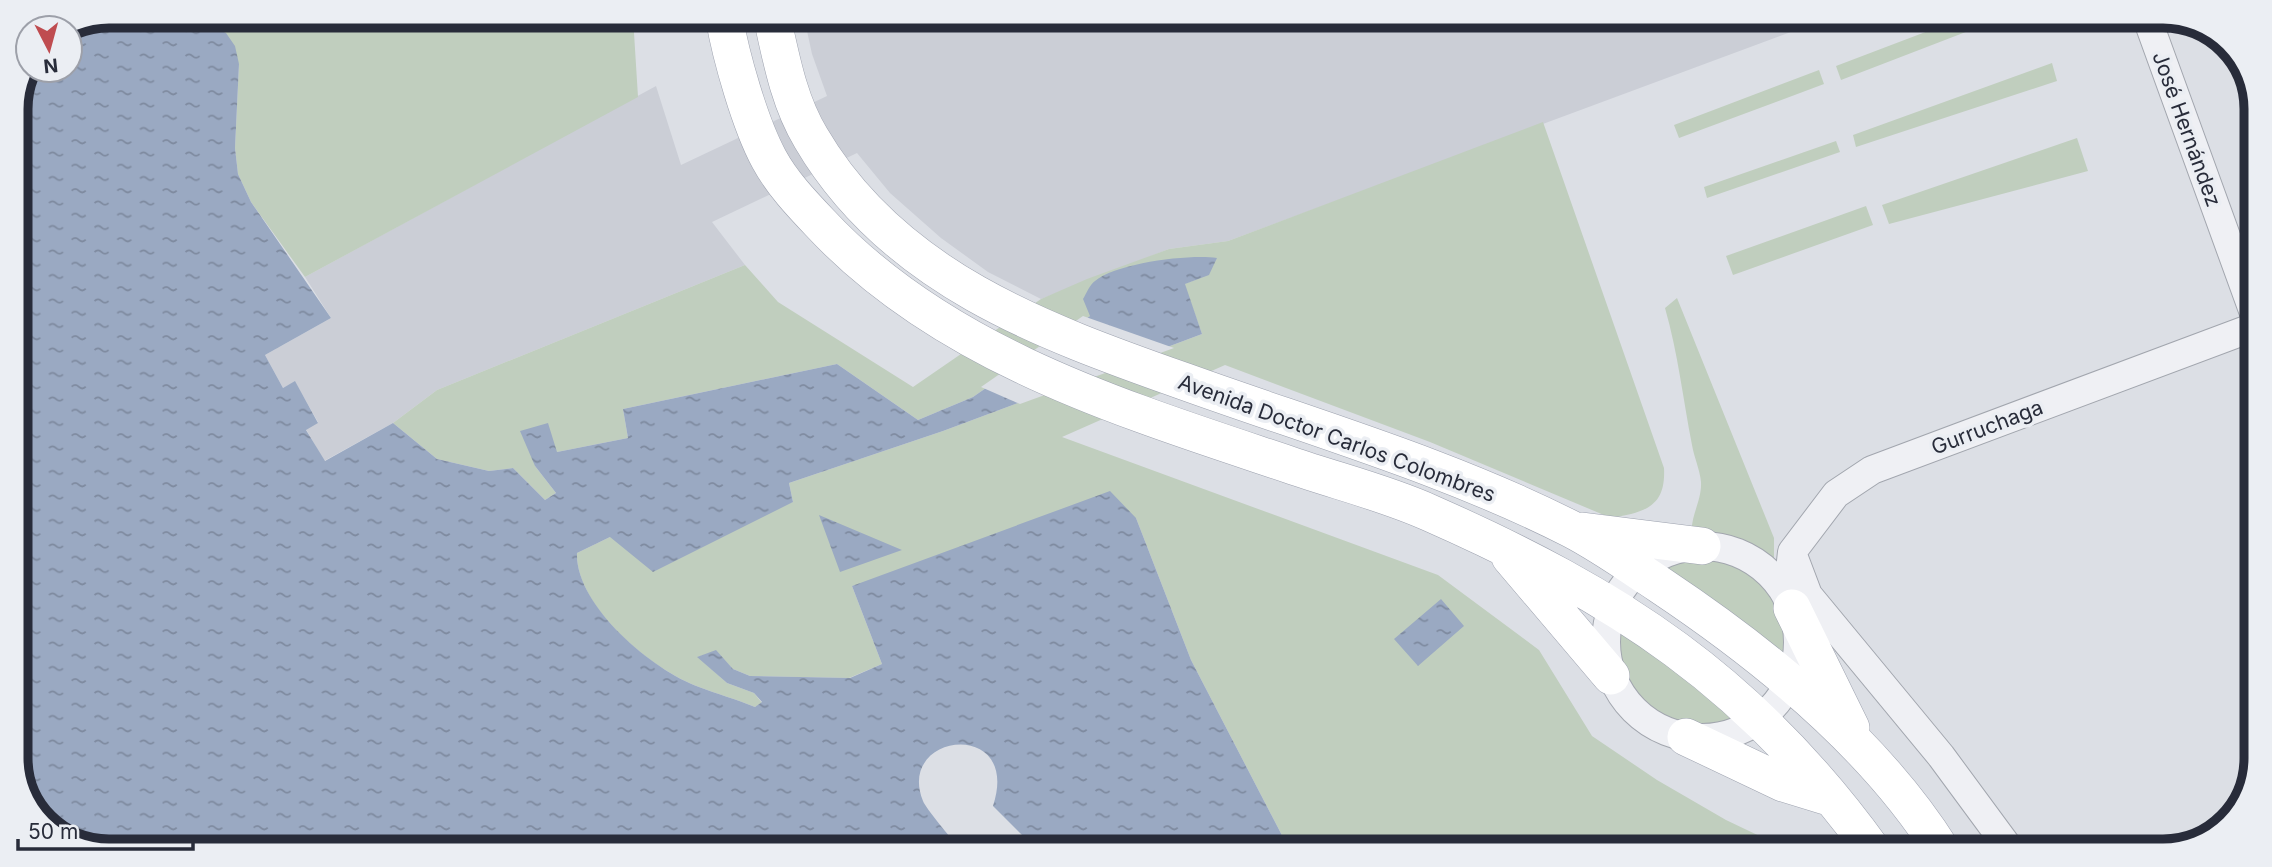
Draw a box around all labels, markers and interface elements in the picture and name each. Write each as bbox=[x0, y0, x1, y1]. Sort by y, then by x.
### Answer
north arrow bbox=[14, 14, 84, 84]
street label: José Hernández bbox=[2147, 48, 2227, 210]
text: N bbox=[42, 53, 59, 78]
street label: Avenida Doctor Carlos Colombres bbox=[1175, 369, 1499, 507]
street label: Gurruchaga bbox=[1928, 394, 2046, 460]
scale bar bbox=[18, 808, 192, 852]
text: 50 m bbox=[28, 819, 78, 844]

